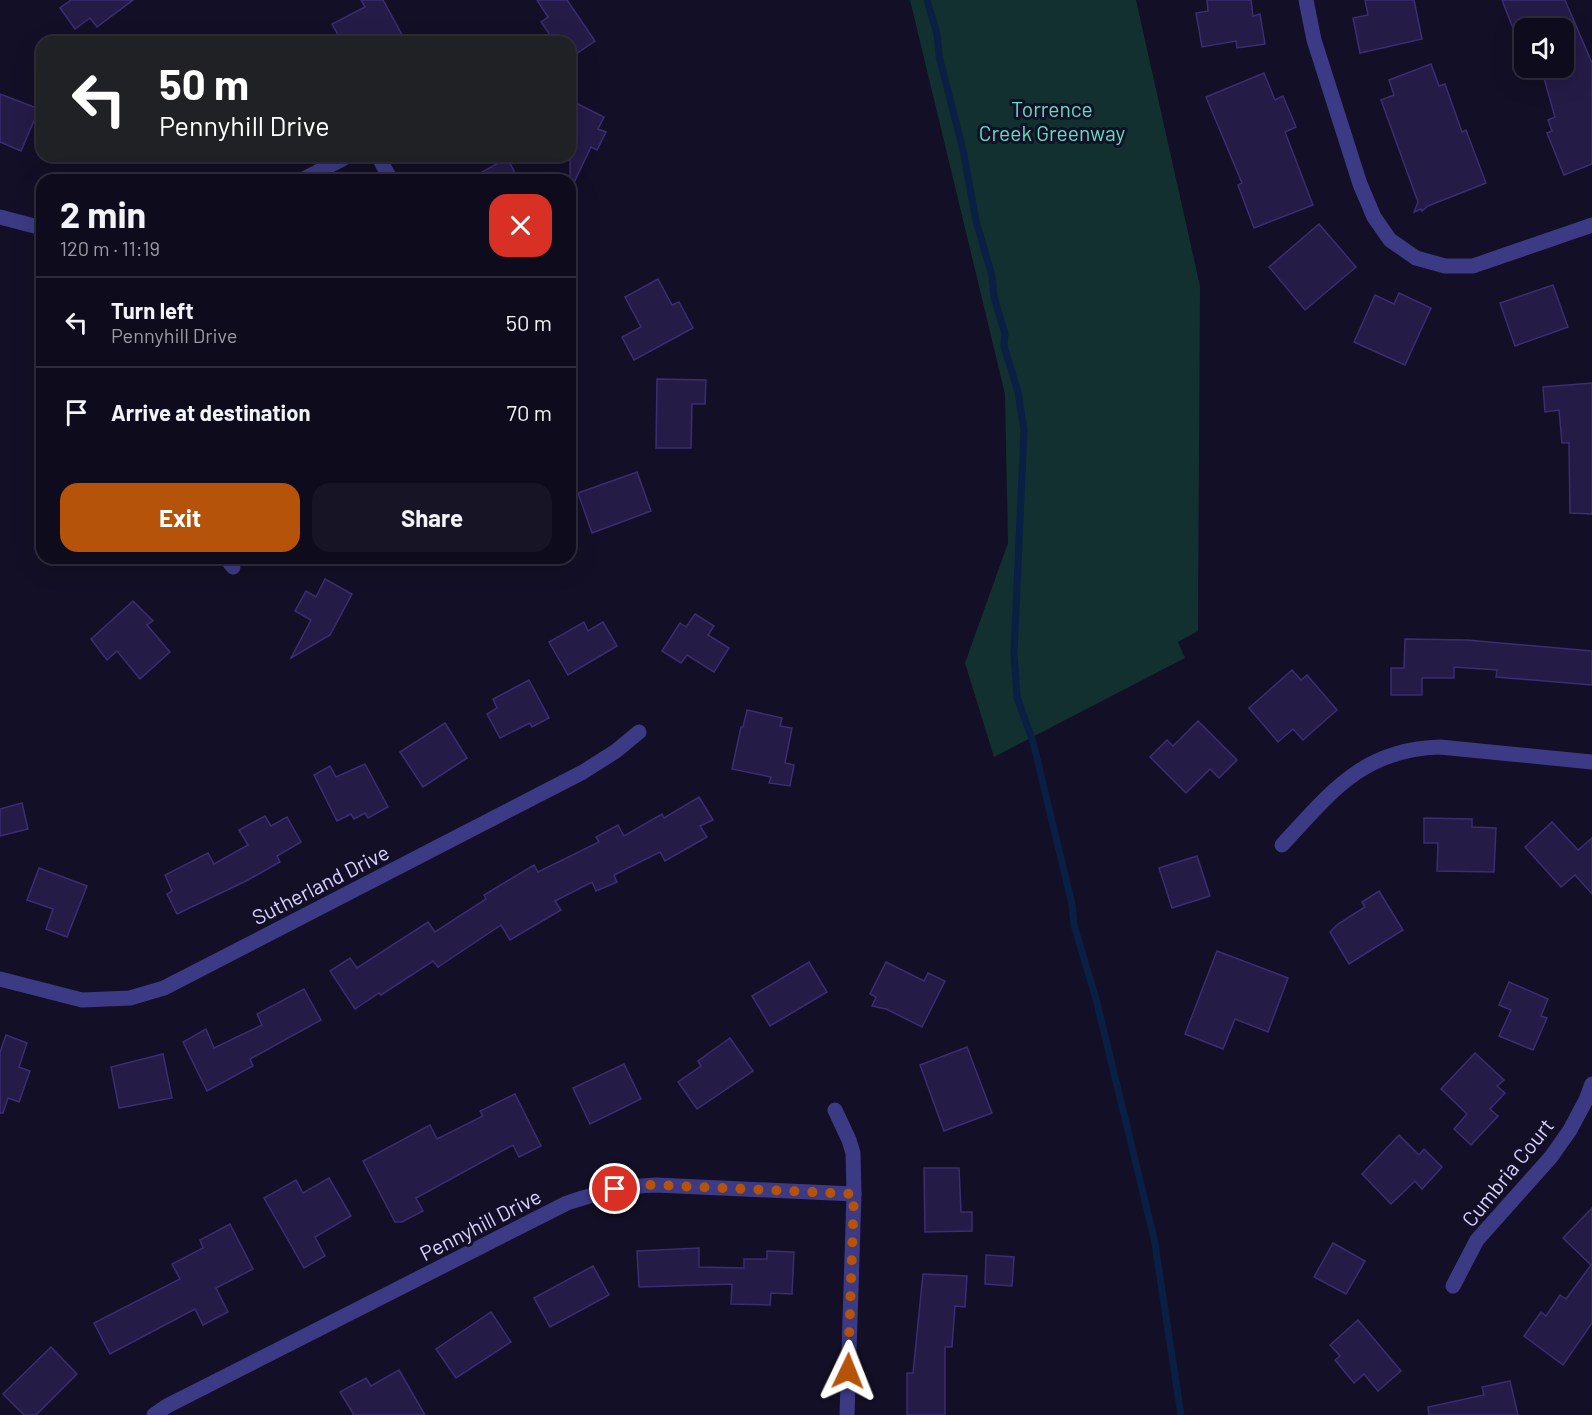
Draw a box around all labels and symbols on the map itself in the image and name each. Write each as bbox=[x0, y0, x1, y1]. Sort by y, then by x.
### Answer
park label: Torrence Creek Greenway bbox=[979, 96, 1126, 145]
street label: Sutherland Drive bbox=[247, 839, 393, 929]
street label: Cumbria Court bbox=[1456, 1113, 1558, 1231]
pin bbox=[589, 1163, 640, 1214]
street label: Pennyhill Drive bbox=[415, 1183, 545, 1265]
position arrow bbox=[816, 1339, 880, 1403]

